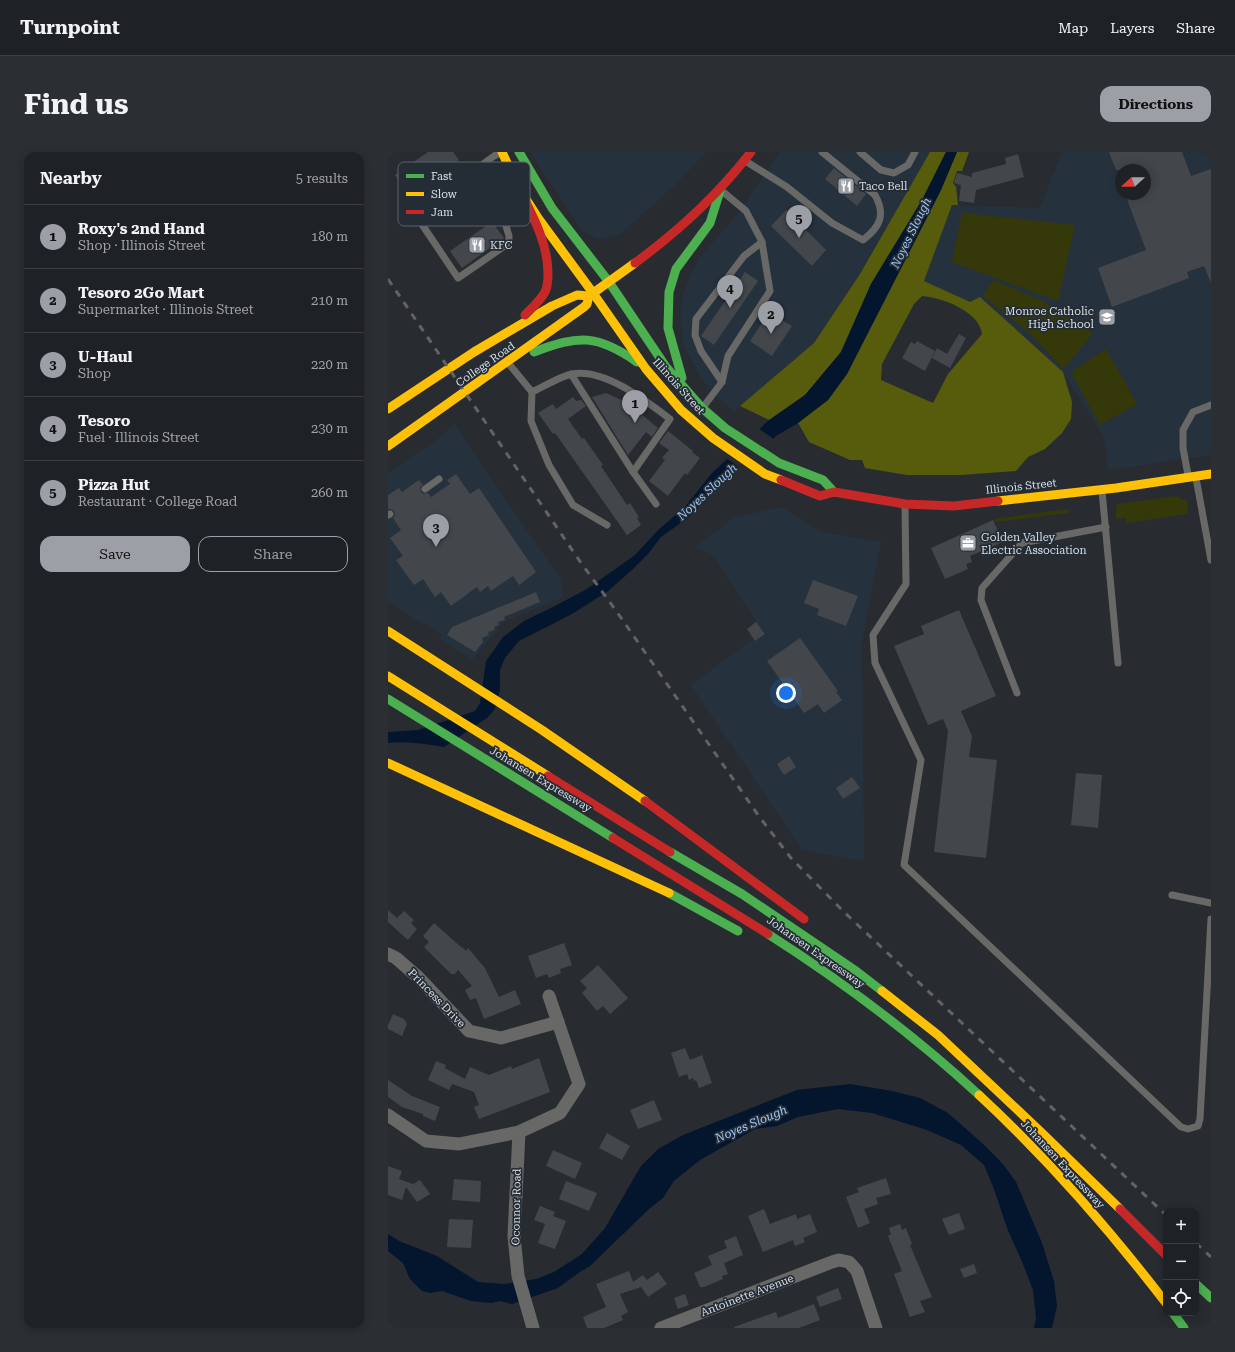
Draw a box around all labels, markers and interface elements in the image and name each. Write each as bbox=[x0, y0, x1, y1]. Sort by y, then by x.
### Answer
text: Turnpoint bbox=[20, 16, 120, 39]
text: Map bbox=[1058, 20, 1088, 36]
text: Layers bbox=[1110, 20, 1154, 36]
text: Share bbox=[1176, 20, 1215, 36]
button: Directions bbox=[1100, 86, 1211, 122]
text: Find us bbox=[24, 88, 128, 121]
legend bbox=[398, 162, 530, 226]
north arrow bbox=[1115, 164, 1151, 200]
text: Nearby bbox=[40, 168, 102, 188]
text: Fast bbox=[431, 170, 452, 183]
text: 5 results bbox=[296, 171, 348, 186]
restaurant icon: Taco Bell bbox=[836, 176, 856, 196]
place label: Taco Bell bbox=[859, 180, 908, 193]
text: Slow bbox=[431, 188, 458, 201]
water label: Noyes Slough bbox=[887, 195, 934, 271]
pin: 5 bbox=[786, 205, 812, 238]
text: Jam bbox=[431, 206, 453, 219]
text: Roxy's 2nd Hand bbox=[78, 220, 205, 238]
text: 1 bbox=[49, 229, 57, 244]
text: 180 m bbox=[311, 229, 348, 244]
restaurant icon: KFC bbox=[467, 235, 487, 255]
text: Shop · Illinois Street bbox=[78, 238, 205, 253]
place label: KFC bbox=[490, 239, 513, 252]
pin: 4 bbox=[717, 275, 743, 308]
text: Tesoro 2Go Mart bbox=[78, 284, 204, 302]
text: 2 bbox=[49, 293, 57, 308]
text: 210 m bbox=[311, 293, 348, 308]
pin: 2 bbox=[758, 301, 784, 334]
text: Supermarket · Illinois Street bbox=[78, 302, 254, 317]
place label: Monroe Catholic High School bbox=[1005, 305, 1095, 331]
school or university icon: Monroe Catholic High School bbox=[1097, 307, 1117, 327]
street label: College Road bbox=[453, 339, 517, 390]
text: U-Haul bbox=[78, 348, 132, 366]
street label: Illinois Street bbox=[650, 355, 707, 417]
text: 3 bbox=[49, 357, 57, 372]
text: 220 m bbox=[311, 357, 348, 372]
text: Shop bbox=[78, 366, 111, 381]
pin: 1 bbox=[622, 390, 648, 423]
text: Tesoro bbox=[78, 412, 130, 430]
text: 4 bbox=[49, 421, 57, 436]
text: 230 m bbox=[311, 421, 348, 436]
text: Fuel · Illinois Street bbox=[78, 430, 199, 445]
water label: Noyes Slough bbox=[673, 461, 740, 524]
text: Pizza Hut bbox=[78, 476, 150, 494]
street label: Illinois Street bbox=[985, 476, 1057, 497]
text: 5 bbox=[49, 485, 57, 500]
text: 260 m bbox=[311, 485, 348, 500]
text: Restaurant · College Road bbox=[78, 494, 237, 509]
pin: 3 bbox=[423, 514, 449, 547]
place label: Golden Valley Electric Association bbox=[981, 531, 1087, 557]
office icon: Golden Valley Electric Association bbox=[958, 533, 978, 553]
button: Save bbox=[40, 536, 190, 572]
button: Share bbox=[198, 536, 348, 572]
your location bbox=[776, 683, 796, 703]
street label: Johansen Expressway bbox=[487, 744, 594, 815]
street label: Johansen Expressway bbox=[764, 914, 868, 991]
street label: Princess Drive bbox=[405, 966, 468, 1030]
water label: Noyes Slough bbox=[712, 1103, 789, 1146]
street label: Johansen Expressway bbox=[1018, 1117, 1107, 1212]
street label: Oconnor Road bbox=[509, 1168, 524, 1246]
map controls bbox=[1163, 1208, 1199, 1316]
button: + bbox=[1163, 1208, 1199, 1244]
button: − bbox=[1163, 1244, 1199, 1280]
street label: Antoinette Avenue bbox=[699, 1272, 796, 1319]
button: locate bbox=[1163, 1280, 1199, 1316]

